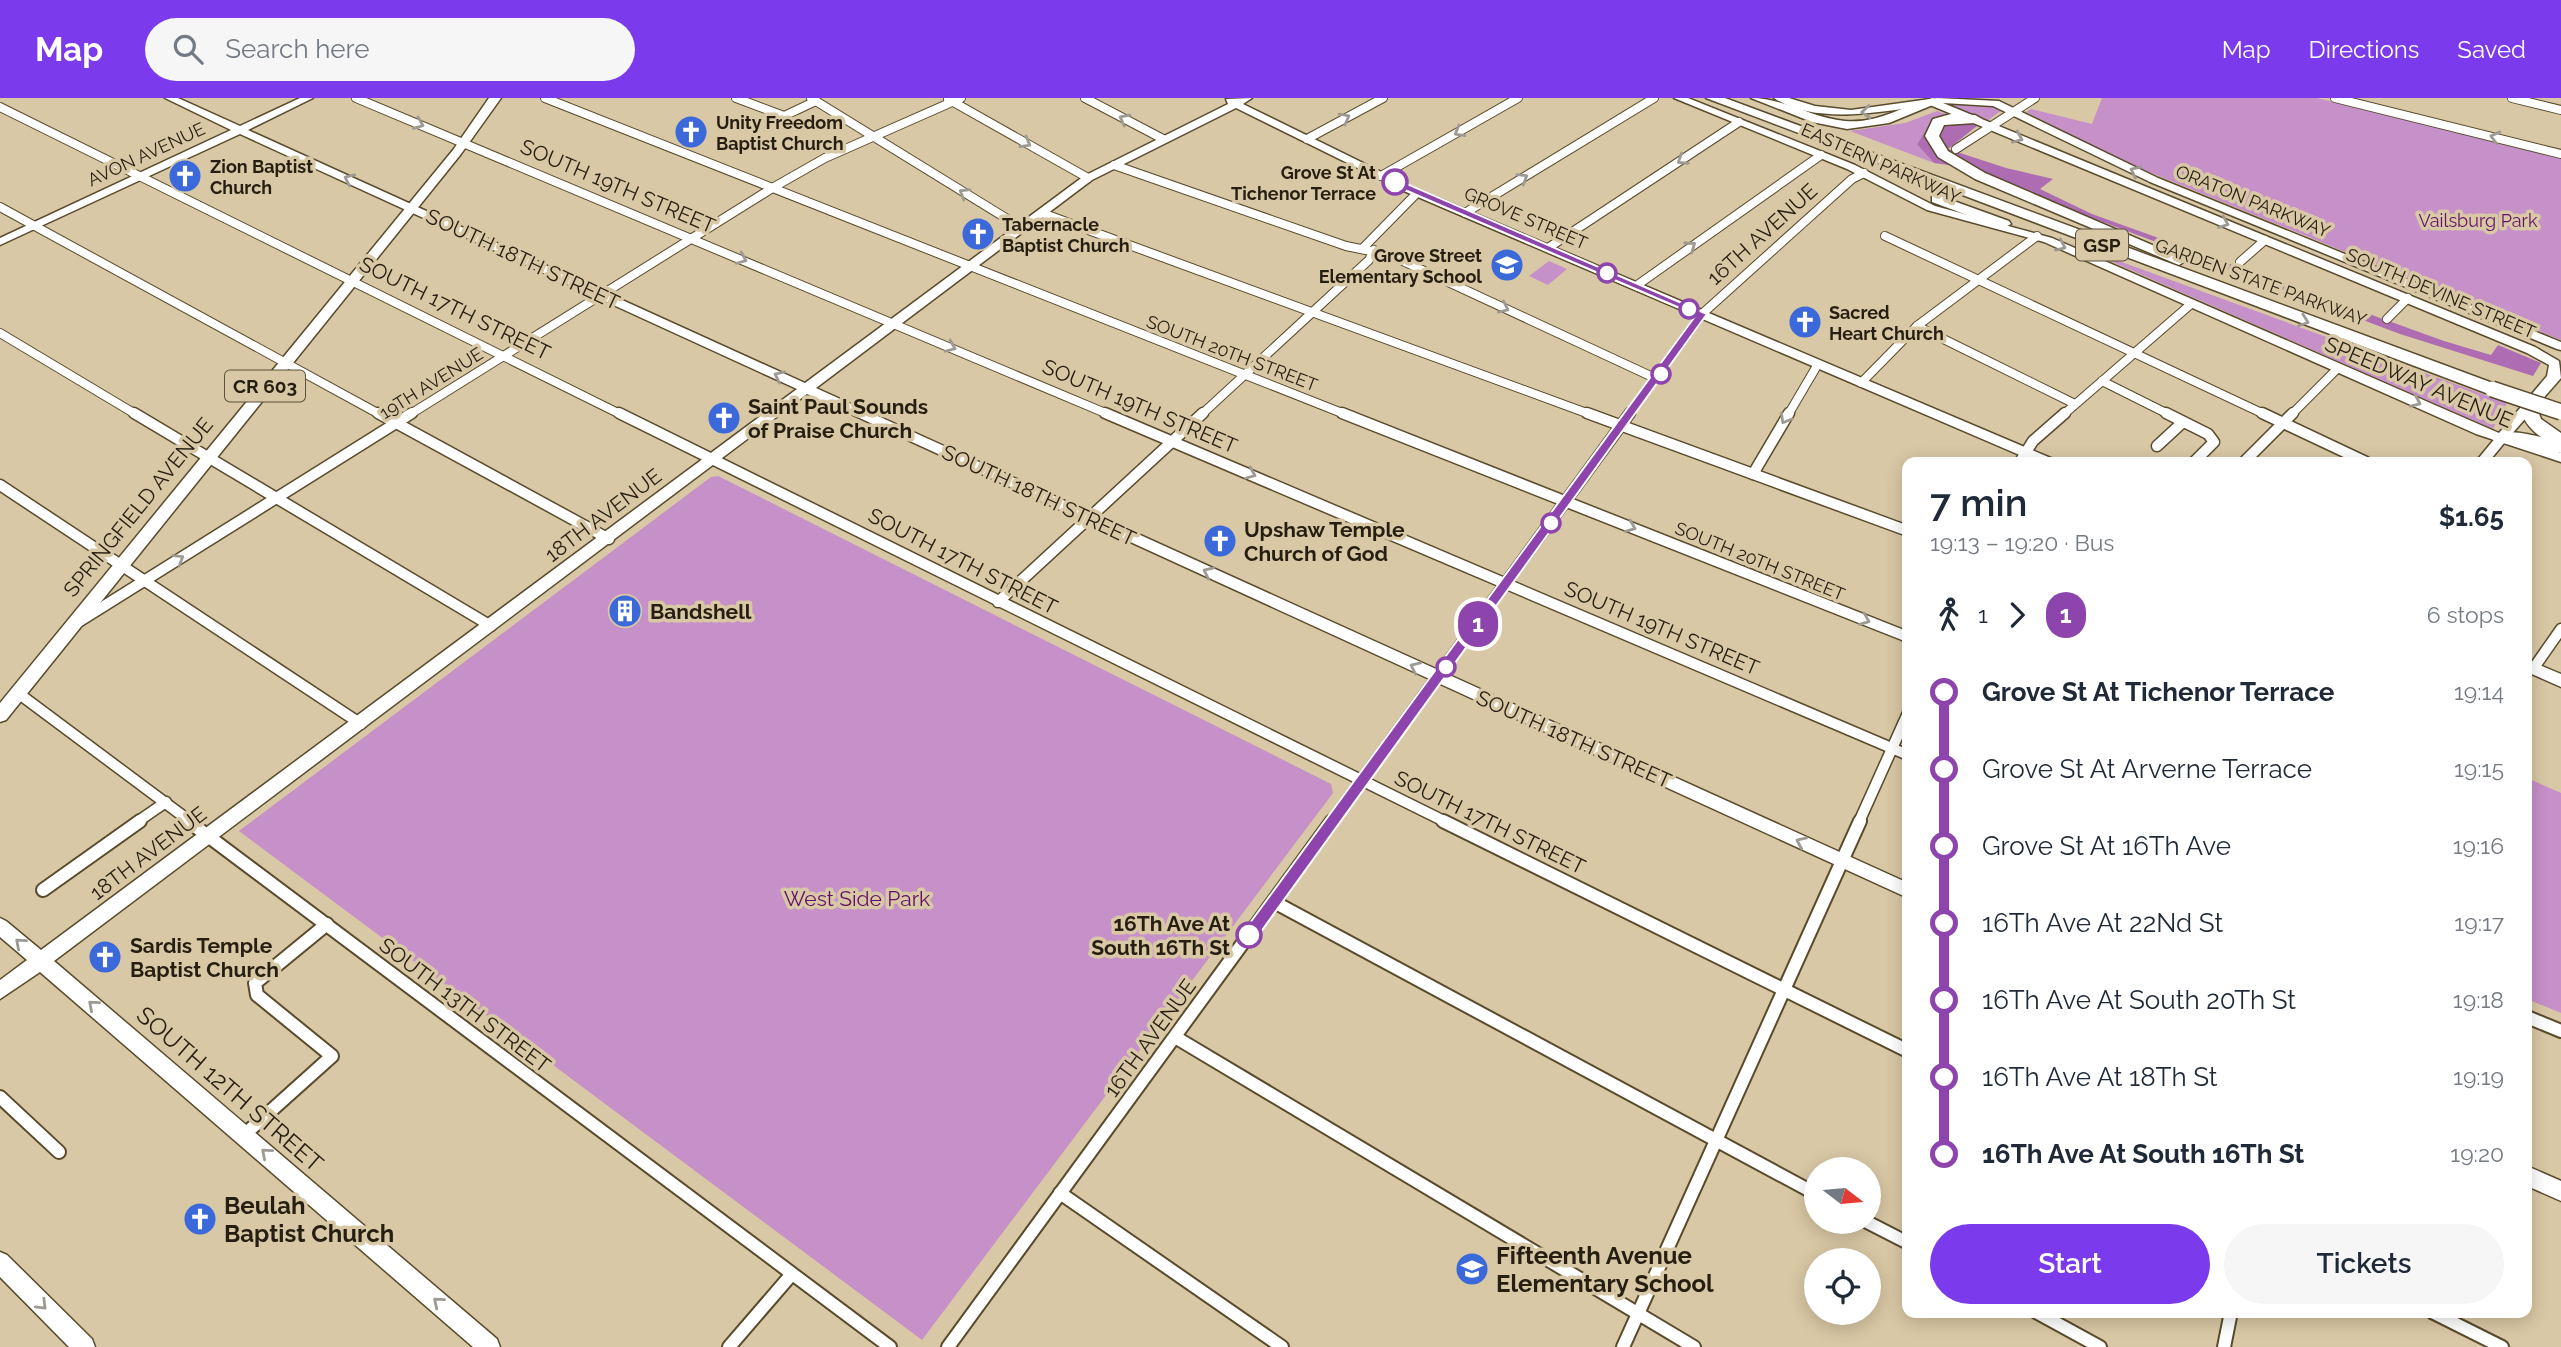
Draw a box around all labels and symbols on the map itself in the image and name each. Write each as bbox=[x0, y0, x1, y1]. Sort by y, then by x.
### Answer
one-way arrow bbox=[1860, 104, 1871, 119]
place label: Unity Freedom Baptist Church bbox=[716, 112, 844, 154]
church icon: Unity Freedom Baptist Church bbox=[672, 113, 710, 151]
one-way arrow bbox=[1119, 113, 1131, 127]
one-way arrow bbox=[1338, 113, 1350, 127]
one-way arrow bbox=[412, 115, 424, 129]
street label: AVON AVENUE bbox=[84, 118, 208, 190]
street label: EASTERN PARKWAY bbox=[1798, 118, 1964, 208]
one-way arrow bbox=[1454, 124, 1466, 137]
one-way arrow bbox=[2011, 130, 2023, 144]
one-way arrow bbox=[2489, 131, 2501, 145]
street label: SOUTH 19TH STREET bbox=[517, 134, 719, 238]
one-way arrow bbox=[1019, 135, 1031, 148]
one-way arrow bbox=[1677, 151, 1690, 164]
place label: Zion Baptist Church bbox=[210, 156, 313, 198]
church icon: Zion Baptist Church bbox=[166, 157, 204, 195]
street label: ORATON PARKWAY bbox=[2173, 160, 2334, 242]
place label: Grove St At Tichenor Terrace bbox=[1231, 162, 1376, 204]
one-way arrow bbox=[2130, 166, 2142, 180]
marker: Grove St At Tichenor Terrace bbox=[1382, 169, 1408, 195]
one-way arrow bbox=[344, 173, 356, 187]
one-way arrow bbox=[1516, 173, 1529, 186]
street label: 16TH AVENUE bbox=[1702, 178, 1822, 290]
street label: GROVE STREET bbox=[1461, 183, 1591, 253]
one-way arrow bbox=[959, 188, 972, 201]
street label: SOUTH 18TH STREET bbox=[422, 203, 624, 315]
park label: Vailsburg Park bbox=[2419, 210, 2538, 231]
place label: Tabernacle Baptist Church bbox=[1002, 214, 1130, 256]
one-way arrow bbox=[2217, 214, 2229, 228]
church icon: Tabernacle Baptist Church bbox=[959, 215, 997, 253]
road number: GSP bbox=[2076, 230, 2128, 260]
street label: GARDEN STATE PARKWAY bbox=[2153, 234, 2370, 330]
one-way arrow bbox=[2054, 238, 2066, 252]
one-way arrow bbox=[1683, 242, 1696, 255]
street label: SOUTH DEVINE STREET bbox=[2343, 244, 2539, 342]
place label: Grove Street Elementary School bbox=[1319, 245, 1482, 287]
school or university icon: Grove Street Elementary School bbox=[1488, 246, 1526, 284]
street label: SOUTH 17TH STREET bbox=[356, 251, 555, 365]
one-way arrow bbox=[734, 251, 747, 265]
unlabelled marker bbox=[1597, 263, 1617, 283]
one-way arrow bbox=[1497, 299, 1509, 313]
unlabelled marker bbox=[1679, 299, 1699, 319]
place label: Sacred Heart Church bbox=[1829, 302, 1944, 344]
church icon: Sacred Heart Church bbox=[1786, 303, 1824, 341]
street label: SOUTH 20TH STREET bbox=[1143, 311, 1321, 395]
one-way arrow bbox=[2298, 313, 2310, 327]
street label: SPEEDWAY AVENUE bbox=[2321, 331, 2517, 433]
one-way arrow bbox=[944, 339, 957, 353]
street label: 19TH AVENUE bbox=[375, 343, 487, 423]
street label: SOUTH 19TH STREET bbox=[1039, 354, 1241, 458]
unlabelled marker bbox=[1651, 364, 1671, 384]
road number: CR 603 bbox=[225, 370, 305, 402]
one-way arrow bbox=[773, 370, 786, 384]
place label: Saint Paul Sounds of Praise Church bbox=[748, 394, 928, 443]
one-way arrow bbox=[2409, 394, 2421, 408]
church icon: Saint Paul Sounds of Praise Church bbox=[705, 399, 743, 437]
one-way arrow bbox=[1781, 411, 1794, 424]
street label: SPRINGFIELD AVENUE bbox=[58, 412, 218, 602]
street label: SOUTH 18TH STREET bbox=[938, 439, 1140, 551]
street label: 18TH AVENUE bbox=[540, 463, 666, 567]
one-way arrow bbox=[1244, 466, 1256, 480]
street label: SOUTH 17TH STREET bbox=[864, 502, 1062, 620]
unlabelled marker bbox=[1541, 513, 1561, 533]
place label: Upshaw Temple Church of God bbox=[1244, 517, 1405, 566]
street label: SOUTH 20TH STREET bbox=[1672, 517, 1848, 605]
one-way arrow bbox=[1624, 518, 1636, 532]
church icon: Upshaw Temple Church of God bbox=[1201, 522, 1239, 560]
one-way arrow bbox=[172, 554, 185, 567]
one-way arrow bbox=[1203, 567, 1216, 581]
street label: SOUTH 19TH STREET bbox=[1561, 576, 1763, 680]
building icon: Bandshell bbox=[606, 592, 644, 630]
place label: Bandshell bbox=[650, 599, 752, 624]
line badge: 1 bbox=[1455, 601, 1501, 647]
one-way arrow bbox=[1858, 612, 1870, 626]
unlabelled marker bbox=[1436, 657, 1456, 677]
one-way arrow bbox=[1410, 661, 1422, 675]
street label: SOUTH 18TH STREET bbox=[1473, 685, 1675, 793]
street label: SOUTH 17TH STREET bbox=[1391, 765, 1590, 879]
street label: 18TH AVENUE bbox=[85, 801, 211, 905]
one-way arrow bbox=[1796, 836, 1808, 850]
park label: West Side Park bbox=[784, 886, 930, 911]
place label: 16Th Ave At South 16Th St bbox=[1091, 911, 1230, 960]
marker: 16Th Ave At South 16Th St bbox=[1236, 922, 1262, 948]
street label: SOUTH 13TH STREET bbox=[374, 932, 556, 1078]
place label: Sardis Temple Baptist Church bbox=[130, 933, 279, 982]
church icon: Sardis Temple Baptist Church bbox=[86, 938, 124, 976]
one-way arrow bbox=[16, 939, 29, 951]
street label: 16TH AVENUE bbox=[1099, 974, 1201, 1102]
street label: SOUTH 12TH STREET bbox=[131, 1000, 329, 1178]
one-way arrow bbox=[88, 1001, 101, 1013]
one-way arrow bbox=[261, 1149, 274, 1161]
north arrow bbox=[1804, 1157, 1881, 1234]
place label: Beulah Baptist Church bbox=[224, 1191, 394, 1248]
church icon: Beulah Baptist Church bbox=[181, 1200, 219, 1238]
place label: Fifteenth Avenue Elementary School bbox=[1496, 1241, 1714, 1298]
school or university icon: Fifteenth Avenue Elementary School bbox=[1453, 1250, 1491, 1288]
one-way arrow bbox=[33, 1296, 46, 1309]
one-way arrow bbox=[433, 1298, 446, 1310]

